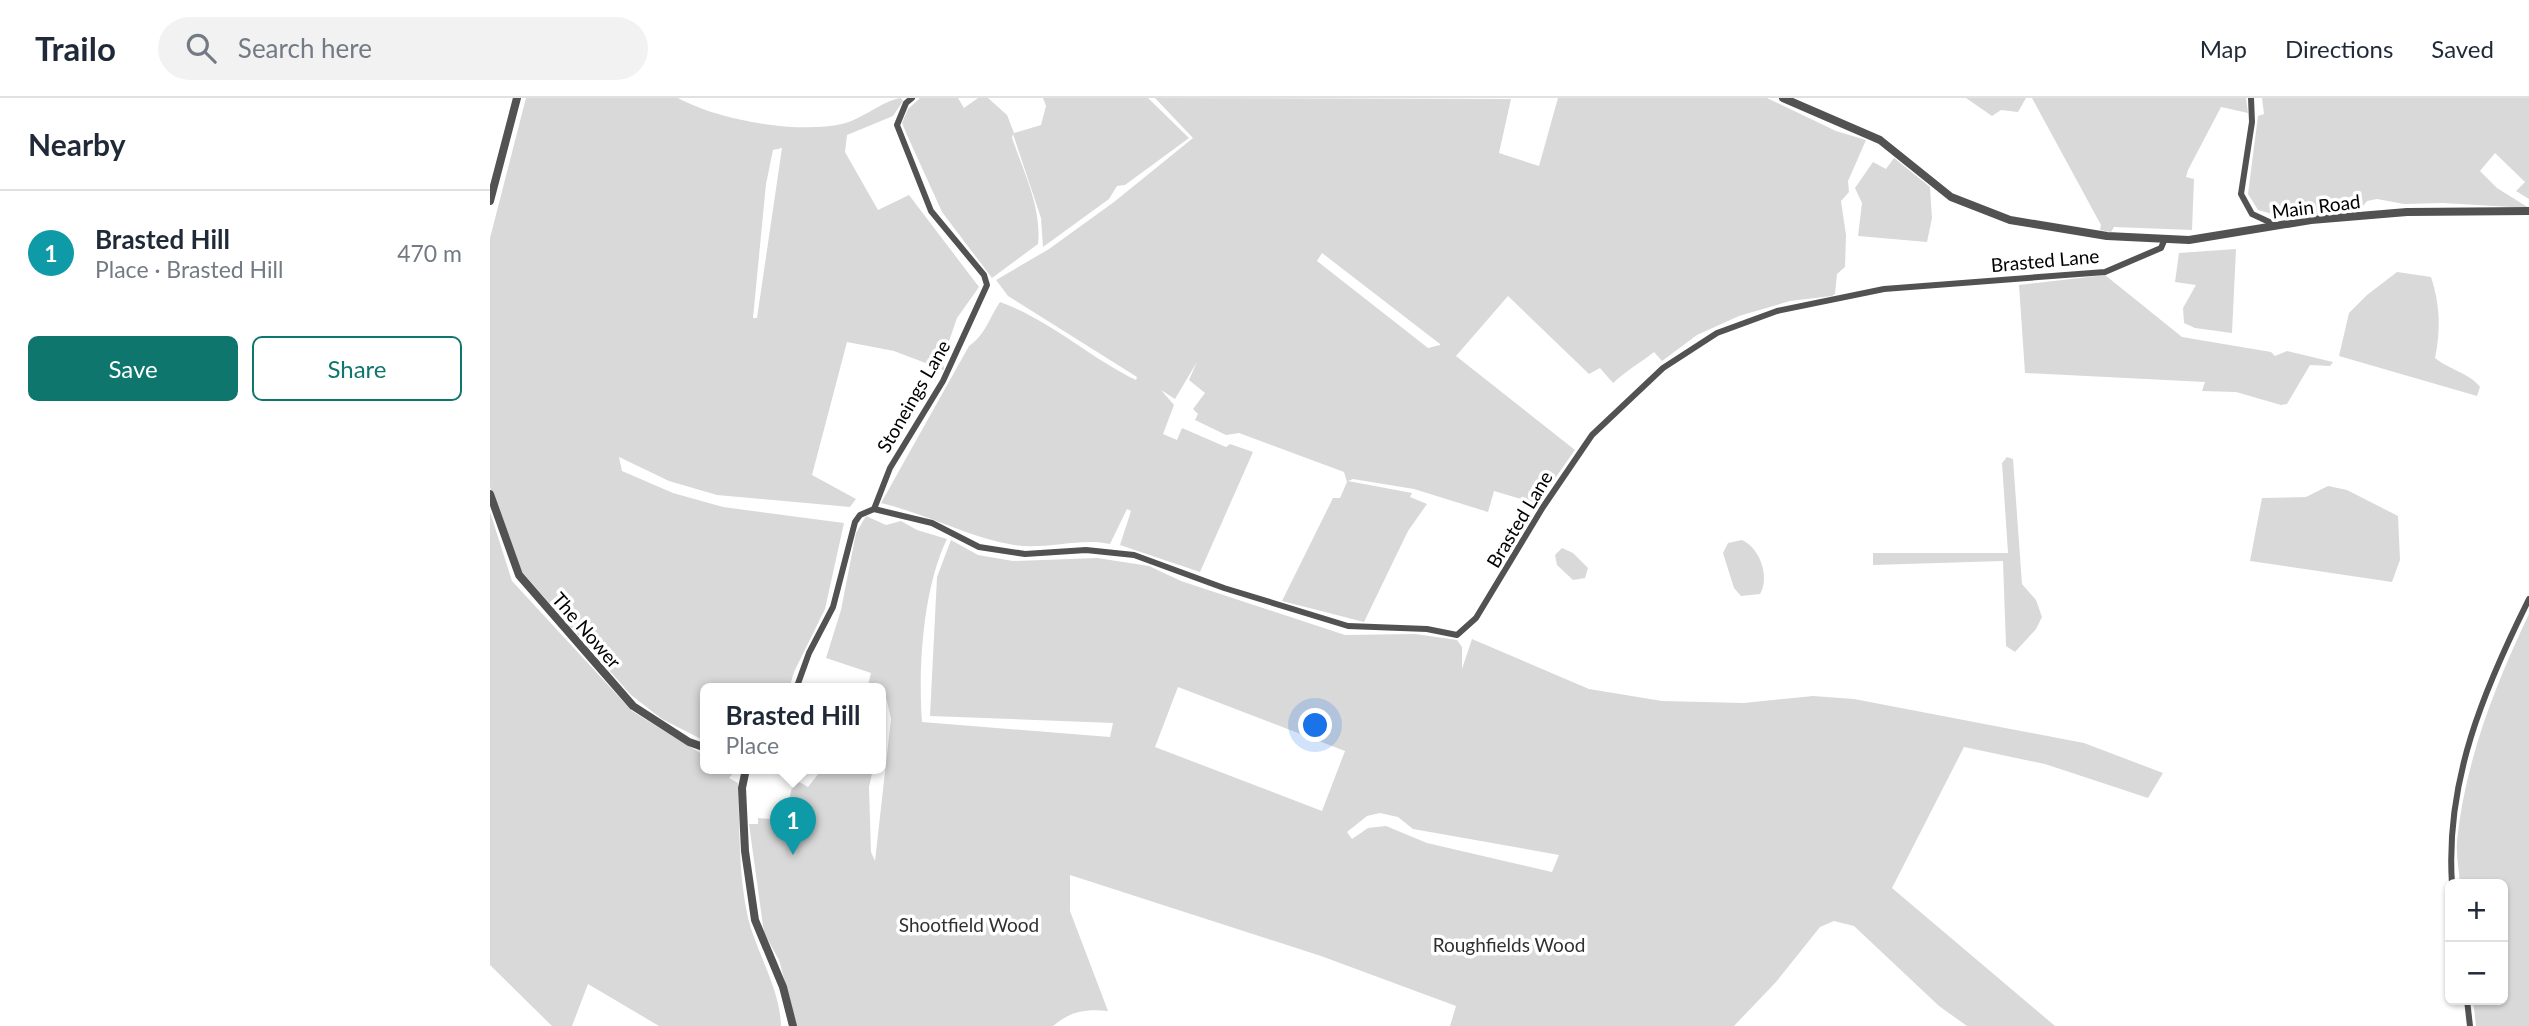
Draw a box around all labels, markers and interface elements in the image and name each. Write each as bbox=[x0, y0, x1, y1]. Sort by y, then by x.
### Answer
search box bbox=[158, 17, 648, 80]
text: Trailo bbox=[35, 28, 116, 68]
icon: search bbox=[182, 29, 220, 67]
text: Search here bbox=[238, 32, 372, 64]
text: Map bbox=[2200, 34, 2247, 63]
text: Directions bbox=[2285, 34, 2393, 63]
text: Saved bbox=[2431, 34, 2494, 63]
text: Nearby bbox=[28, 126, 126, 162]
street label: Main Road bbox=[2270, 189, 2362, 223]
text: Brasted Hill bbox=[95, 223, 230, 255]
text: 1 bbox=[44, 239, 58, 267]
text: 470 m bbox=[397, 239, 462, 267]
street label: Brasted Lane bbox=[1990, 244, 2100, 276]
text: Place · Brasted Hill bbox=[95, 255, 283, 283]
button: Save bbox=[28, 336, 238, 401]
button: Share bbox=[252, 336, 462, 401]
street label: Stoneings Lane bbox=[872, 336, 954, 456]
street label: Brasted Lane bbox=[1481, 467, 1557, 571]
street label: The Nower bbox=[548, 587, 626, 673]
popup bbox=[700, 683, 886, 774]
text: Brasted Hill bbox=[726, 699, 860, 731]
your location bbox=[1298, 708, 1332, 742]
text: Place bbox=[726, 731, 779, 759]
pin: 1 bbox=[770, 797, 816, 855]
map controls bbox=[2445, 879, 2508, 1005]
button: + bbox=[2445, 879, 2508, 942]
park label: Shootfield Wood bbox=[899, 913, 1039, 936]
park label: Roughfields Wood bbox=[1433, 933, 1585, 956]
button: − bbox=[2445, 942, 2508, 1005]

